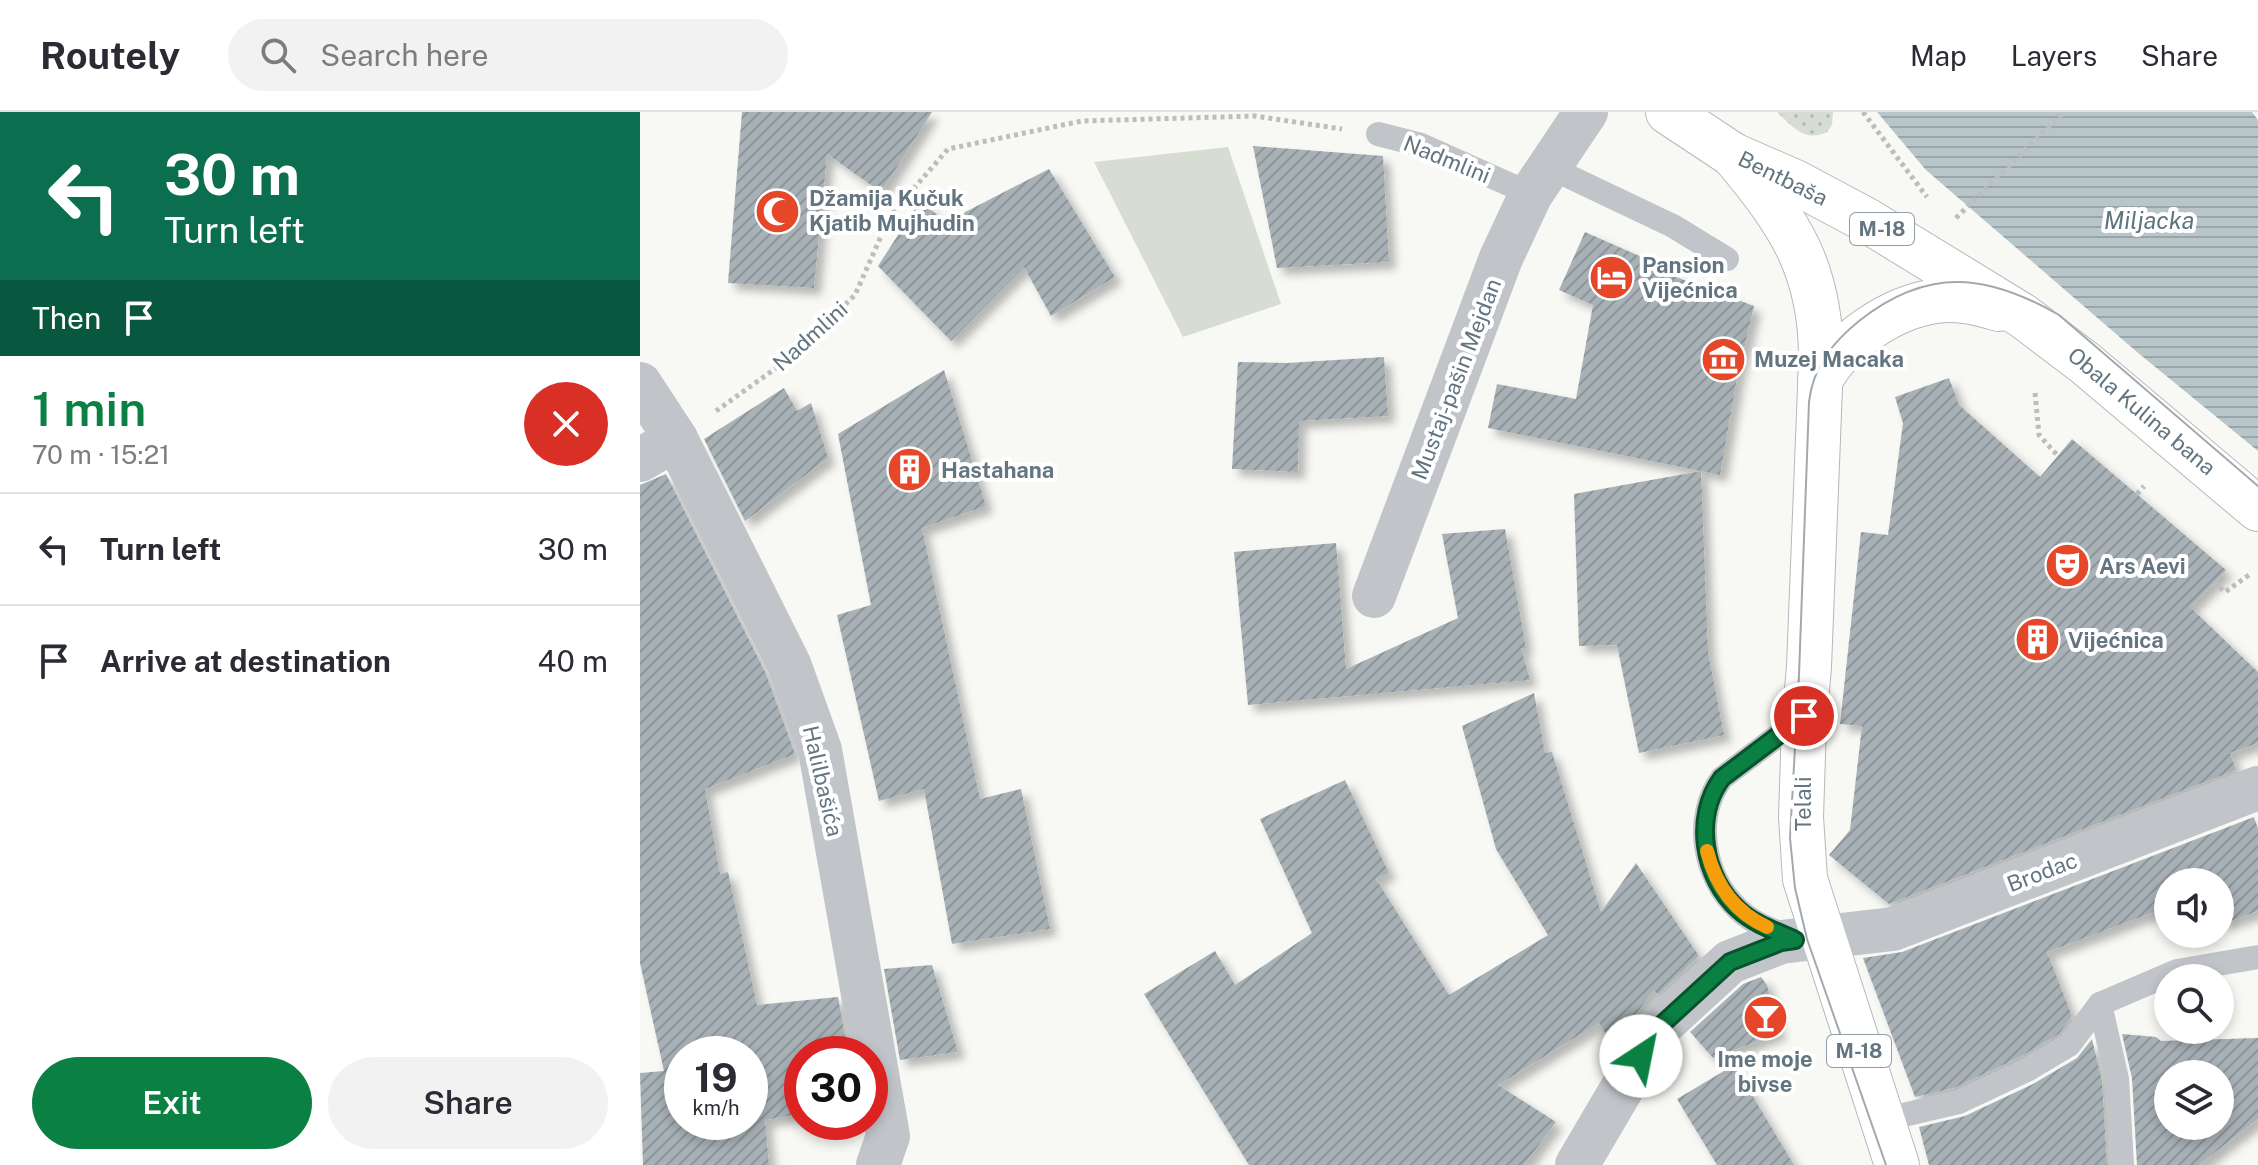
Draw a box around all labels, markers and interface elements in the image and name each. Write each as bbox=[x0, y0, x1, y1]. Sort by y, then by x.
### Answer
search box bbox=[228, 19, 788, 91]
text: Routely bbox=[40, 33, 180, 78]
icon: search bbox=[256, 33, 300, 77]
text: Search here bbox=[320, 37, 489, 73]
text: Map bbox=[1910, 39, 1967, 72]
text: Layers bbox=[2011, 39, 2097, 72]
text: Share bbox=[2141, 39, 2218, 72]
street label: Nadmlini bbox=[1400, 130, 1494, 188]
text: 30 m bbox=[164, 142, 300, 208]
icon: left bbox=[32, 144, 136, 248]
street label: Bentbaša bbox=[1734, 145, 1832, 211]
place label: Džamija Kučuk Kjatib Mujhudin bbox=[809, 185, 975, 236]
mosque icon: Džamija Kučuk Kjatib Mujhudin bbox=[754, 187, 802, 235]
water label: Miljacka bbox=[2104, 206, 2194, 234]
text: Turn left bbox=[164, 209, 305, 251]
road number: M-18 bbox=[1850, 213, 1914, 245]
place label: Pansion Vijećnica bbox=[1642, 252, 1738, 303]
hotel icon: Pansion Vijećnica bbox=[1587, 254, 1635, 302]
street label: Mustaj-pašin Mejdan bbox=[1406, 275, 1506, 483]
icon: arrive bbox=[117, 296, 161, 340]
street label: Nadmlini bbox=[767, 296, 853, 376]
text: Then bbox=[32, 300, 101, 336]
museum icon: Muzej Macaka bbox=[1699, 335, 1747, 383]
street label: Obala Kulina bana bbox=[2063, 342, 2221, 480]
place label: Muzej Macaka bbox=[1754, 346, 1904, 372]
text: 1 min bbox=[32, 380, 146, 437]
button: close bbox=[524, 382, 608, 466]
text: 70 m · 15:21 bbox=[32, 439, 170, 470]
building icon: Hastahana bbox=[886, 446, 934, 494]
place label: Hastahana bbox=[941, 457, 1054, 483]
icon: left bbox=[32, 527, 76, 571]
text: Turn left bbox=[100, 531, 221, 567]
text: 30 m bbox=[538, 531, 608, 567]
theatre icon: Ars Aevi bbox=[2044, 542, 2092, 590]
place label: Ars Aevi bbox=[2099, 553, 2186, 579]
building icon: Vijećnica bbox=[2013, 616, 2061, 664]
place label: Vijećnica bbox=[2068, 627, 2164, 653]
icon: arrive bbox=[32, 639, 76, 683]
text: Arrive at destination bbox=[100, 643, 391, 679]
text: 40 m bbox=[538, 643, 608, 679]
pin bbox=[1770, 682, 1838, 750]
icon: arrive bbox=[1782, 694, 1826, 738]
street label: Halilbašića bbox=[798, 723, 848, 839]
street label: Telali bbox=[1790, 777, 1816, 831]
street label: Brodac bbox=[2003, 847, 2081, 897]
map controls bbox=[2154, 868, 2234, 1140]
button: sound bbox=[2154, 868, 2234, 948]
button: search bbox=[2154, 964, 2234, 1044]
bar icon: Ime moje bivse bbox=[1741, 994, 1789, 1042]
position arrow bbox=[1599, 1014, 1683, 1098]
road number: M-18 bbox=[1827, 1035, 1891, 1067]
speed limit sign: 30 bbox=[784, 1036, 888, 1140]
place label: Ime moje bivse bbox=[1717, 1046, 1813, 1097]
text: 19 bbox=[694, 1054, 738, 1101]
button: Exit bbox=[32, 1057, 312, 1149]
button: Share bbox=[328, 1057, 608, 1149]
button: layers bbox=[2154, 1060, 2234, 1140]
text: km/h bbox=[692, 1096, 740, 1120]

